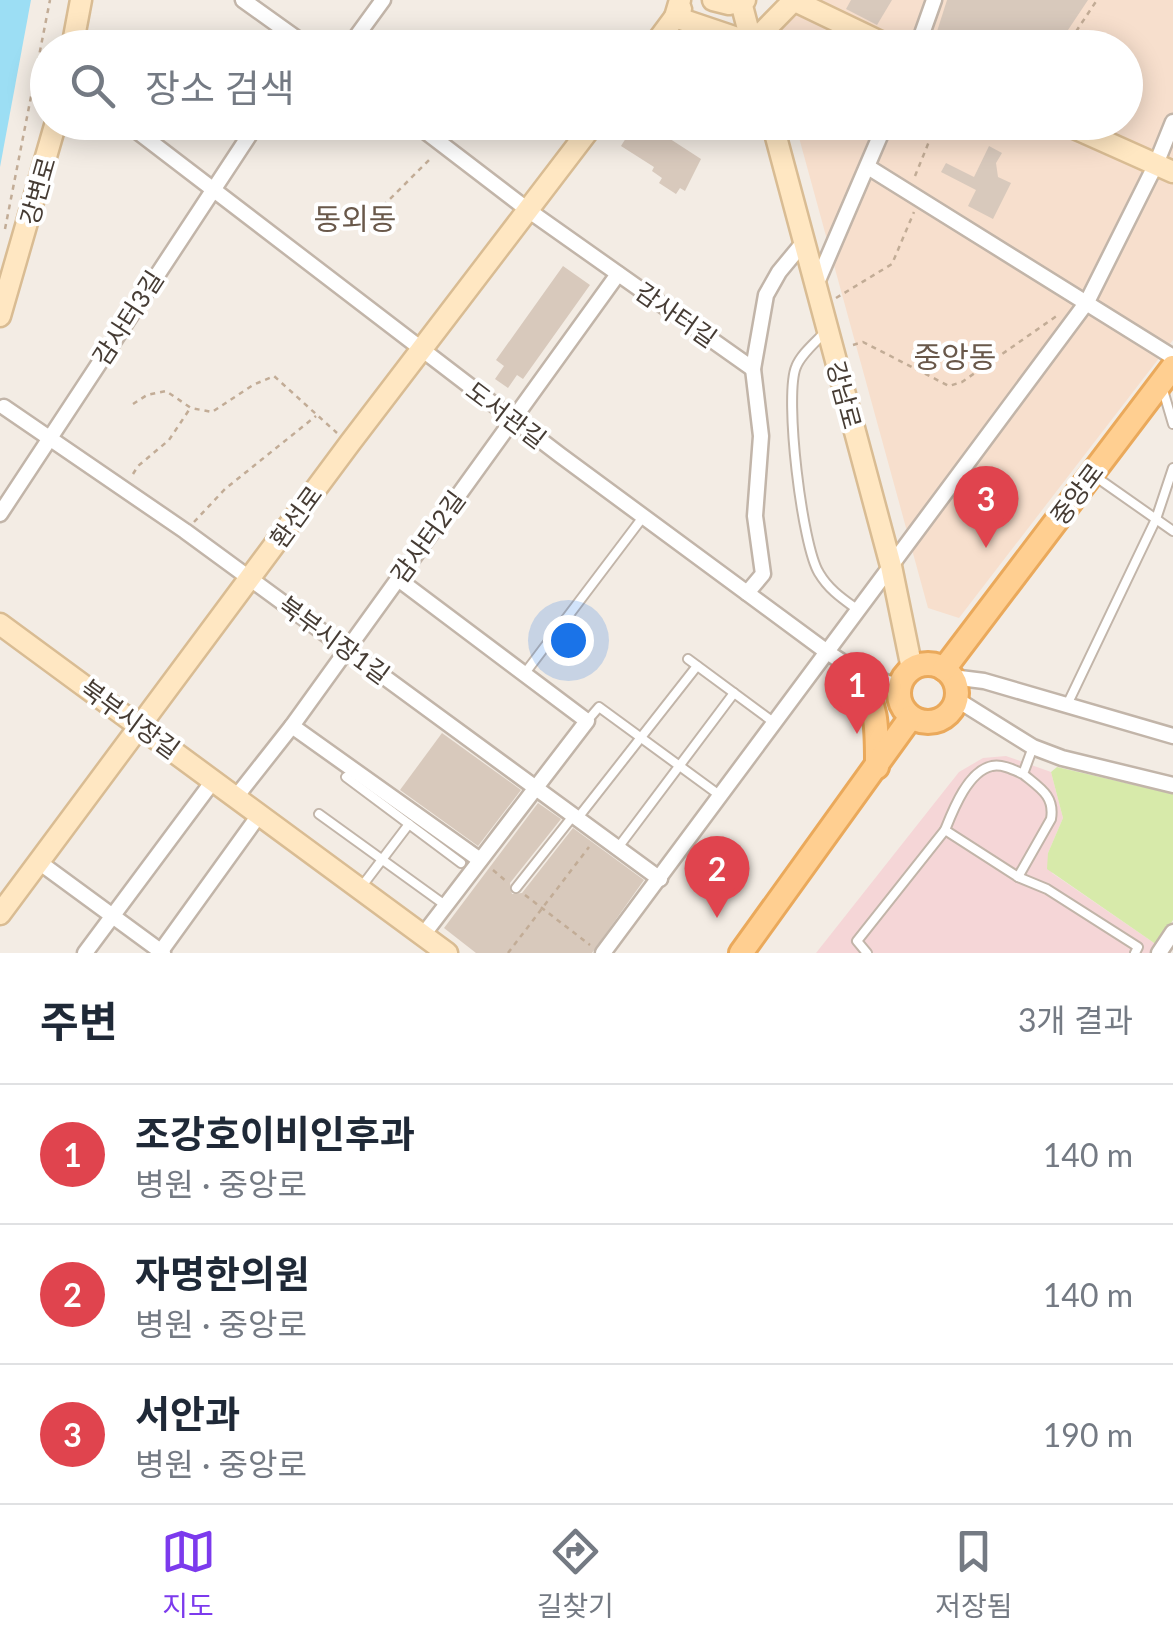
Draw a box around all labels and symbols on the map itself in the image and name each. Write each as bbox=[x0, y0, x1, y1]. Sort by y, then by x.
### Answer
street label: 강변로 bbox=[13, 153, 61, 228]
district label: 동외동 bbox=[314, 200, 396, 236]
street label: 감사터3길 bbox=[86, 265, 169, 370]
street label: 감사터길 bbox=[630, 276, 723, 353]
district label: 중앙동 bbox=[914, 338, 996, 374]
street label: 강남로 bbox=[822, 358, 868, 432]
street label: 도서관길 bbox=[461, 375, 552, 454]
street label: 중앙로 bbox=[1043, 457, 1109, 530]
pin: 3 bbox=[954, 466, 1018, 548]
street label: 환선로 bbox=[263, 480, 328, 553]
street label: 감사터2길 bbox=[384, 485, 471, 588]
street label: 북부시장1길 bbox=[273, 589, 396, 689]
your location bbox=[543, 615, 594, 666]
pin: 1 bbox=[824, 652, 890, 734]
street label: 북부시장길 bbox=[75, 672, 186, 764]
pin: 2 bbox=[684, 836, 750, 918]

